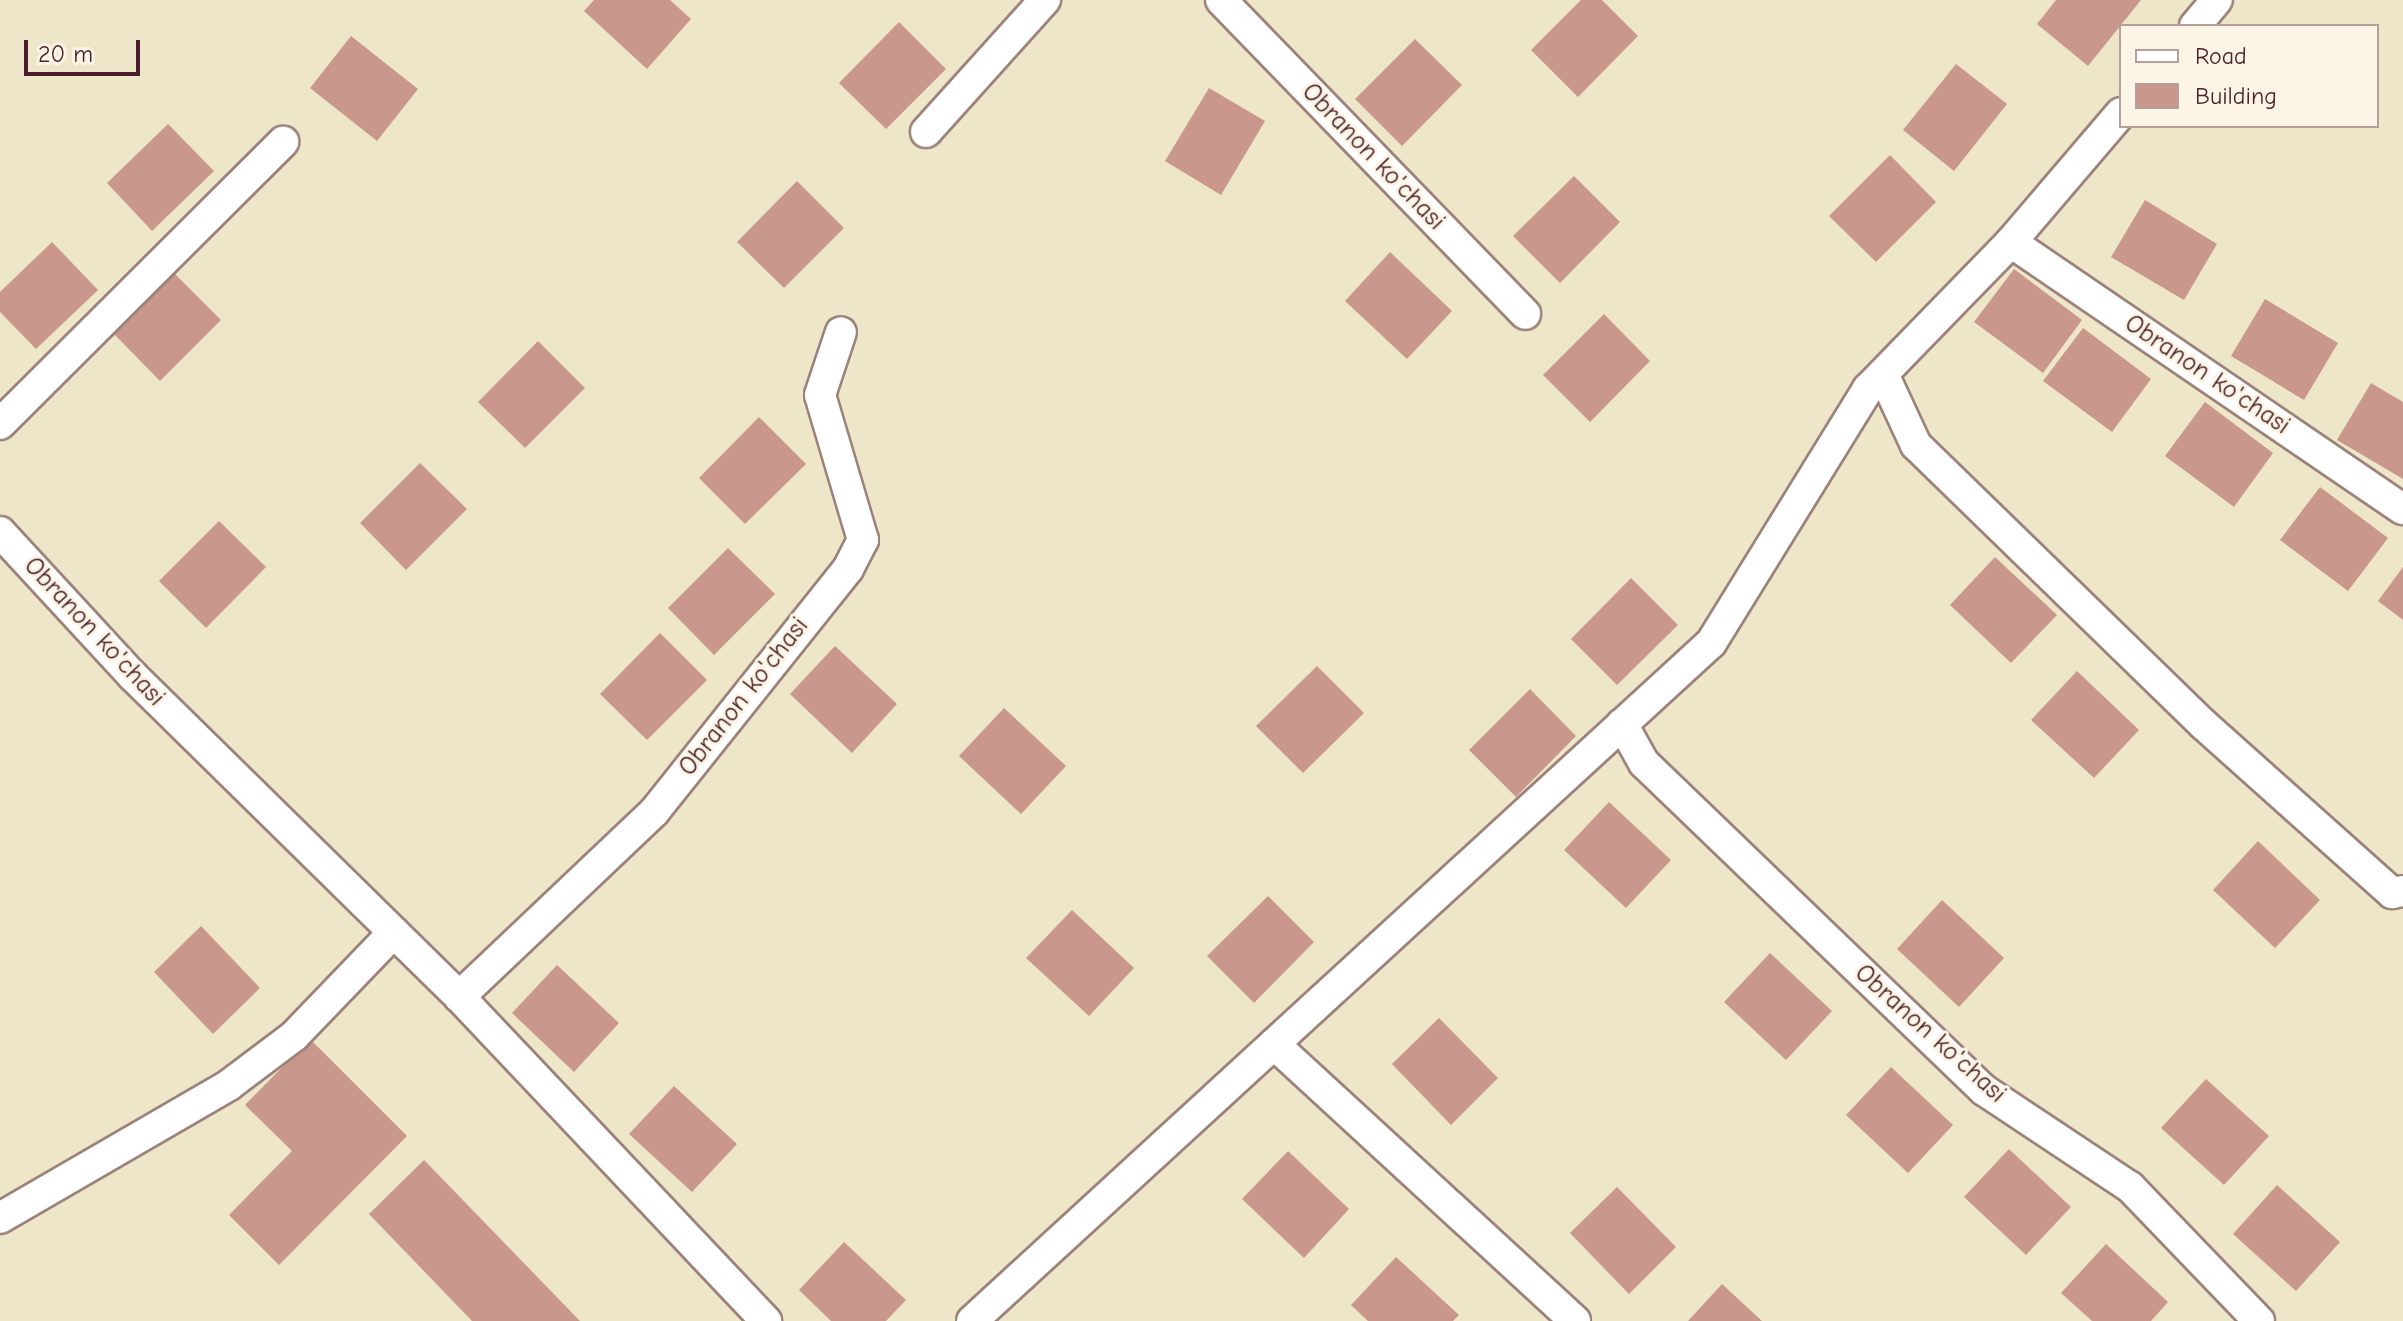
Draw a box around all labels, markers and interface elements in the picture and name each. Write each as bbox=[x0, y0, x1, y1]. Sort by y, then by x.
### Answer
scale bar bbox=[28, 24, 144, 74]
legend bbox=[2119, 24, 2379, 128]
text: 20 m bbox=[38, 40, 93, 68]
text: Road bbox=[2195, 42, 2247, 70]
street label: Obranon ko'chasi bbox=[1295, 77, 1451, 237]
text: Building bbox=[2195, 82, 2277, 110]
street label: Obranon ko'chasi bbox=[2118, 308, 2296, 442]
street label: Obranon ko'chasi bbox=[17, 551, 171, 713]
street label: Obranon ko'chasi bbox=[672, 612, 816, 782]
street label: Obranon ko'chasi bbox=[1848, 958, 2012, 1110]

